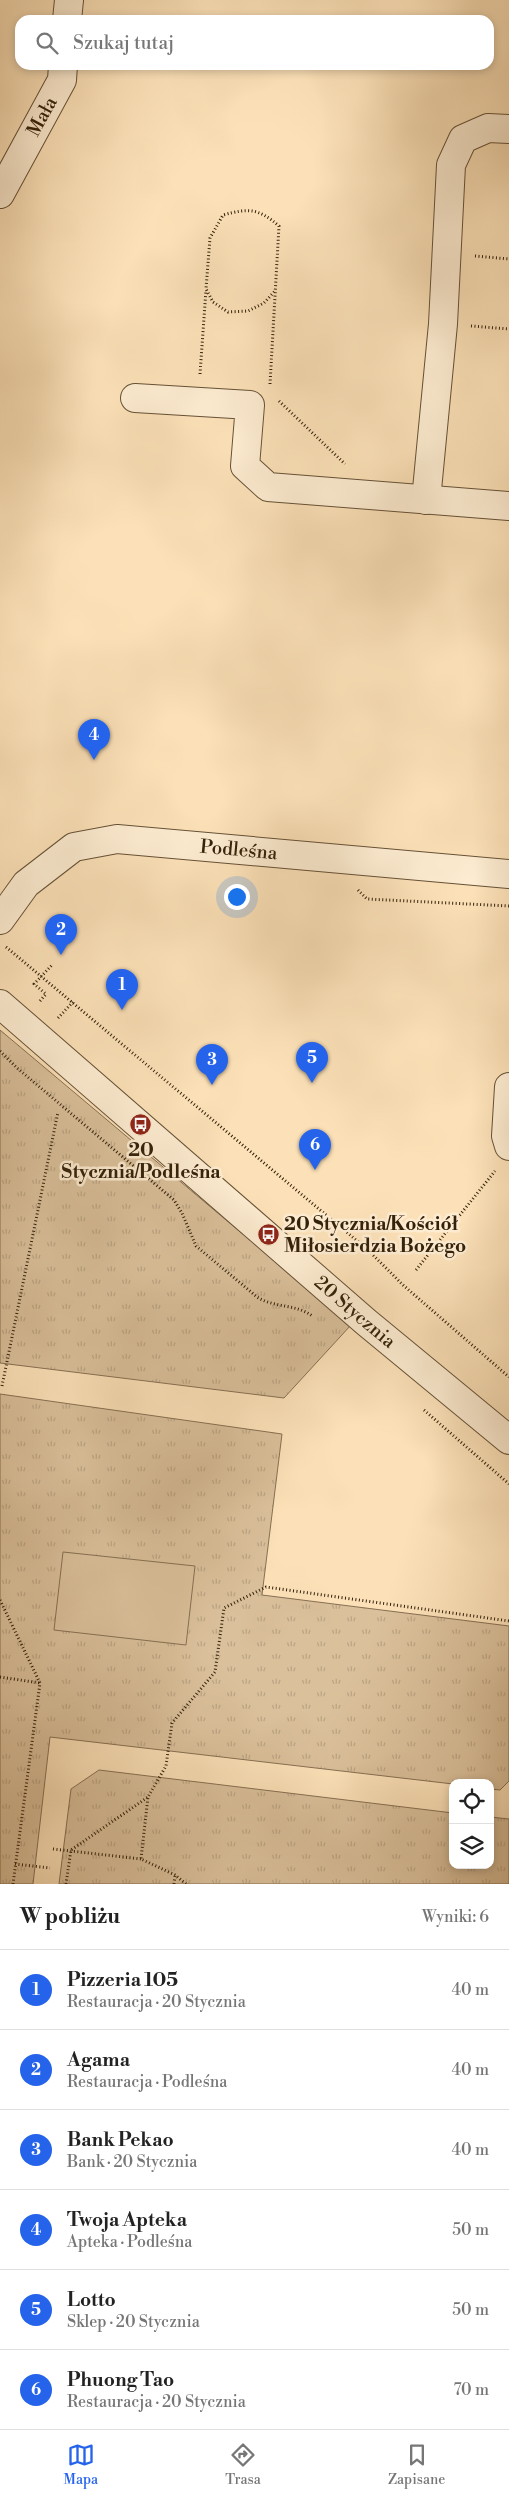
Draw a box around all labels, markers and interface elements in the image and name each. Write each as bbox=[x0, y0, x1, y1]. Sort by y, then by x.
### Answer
search box bbox=[15, 15, 494, 70]
icon: search bbox=[33, 29, 61, 57]
text: Szukaj tutaj bbox=[73, 31, 174, 55]
street label: Mała bbox=[22, 92, 63, 141]
pin: 4 bbox=[78, 719, 110, 760]
street label: Podleśna bbox=[199, 834, 279, 865]
your location bbox=[224, 884, 250, 910]
pin: 2 bbox=[45, 914, 77, 955]
pin: 1 bbox=[106, 969, 138, 1010]
pin: 5 bbox=[296, 1042, 328, 1083]
pin: 3 bbox=[196, 1044, 228, 1085]
bus stop icon: 20 Stycznia/Podleśna bbox=[129, 1112, 153, 1136]
pin: 6 bbox=[299, 1129, 331, 1170]
place label: 20 Stycznia/Podleśna bbox=[61, 1138, 221, 1184]
place label: 20 Stycznia/Kościół Miłosierdzia Bożego bbox=[284, 1212, 466, 1258]
bus stop icon: 20 Stycznia/Kościół Miłosierdzia Bożego bbox=[256, 1223, 280, 1247]
street label: 20 Stycznia bbox=[309, 1270, 401, 1354]
map controls bbox=[449, 1779, 494, 1869]
button: locate bbox=[449, 1779, 494, 1824]
button: layers bbox=[449, 1824, 494, 1869]
text: W pobliżu bbox=[20, 1904, 120, 1930]
text: Wyniki: 6 bbox=[422, 1907, 489, 1927]
text: Pizzeria 105 bbox=[67, 1968, 178, 1992]
text: 1 bbox=[32, 1980, 40, 2000]
text: 40 m bbox=[452, 1980, 489, 2000]
text: Restauracja · 20 Stycznia bbox=[67, 1992, 246, 2012]
text: Agama bbox=[67, 2048, 130, 2072]
text: 2 bbox=[31, 2060, 41, 2080]
text: 40 m bbox=[452, 2060, 489, 2080]
text: Restauracja · Podleśna bbox=[67, 2072, 227, 2092]
text: Bank Pekao bbox=[67, 2128, 174, 2152]
text: 3 bbox=[31, 2140, 41, 2160]
text: 40 m bbox=[452, 2140, 489, 2160]
text: Bank · 20 Stycznia bbox=[67, 2152, 197, 2172]
text: Twoja Apteka bbox=[67, 2208, 187, 2232]
text: 4 bbox=[31, 2220, 41, 2240]
text: 50 m bbox=[452, 2220, 489, 2240]
text: Apteka · Podleśna bbox=[67, 2232, 192, 2252]
text: Lotto bbox=[67, 2288, 116, 2312]
text: 5 bbox=[31, 2300, 41, 2320]
text: 50 m bbox=[452, 2300, 489, 2320]
text: Sklep · 20 Stycznia bbox=[67, 2312, 200, 2332]
text: Phuong Tao bbox=[67, 2368, 174, 2392]
text: 6 bbox=[31, 2380, 41, 2400]
text: 70 m bbox=[453, 2380, 489, 2400]
text: Restauracja · 20 Stycznia bbox=[67, 2392, 246, 2412]
tab: Mapa bbox=[64, 2441, 98, 2489]
tab: Trasa bbox=[225, 2441, 261, 2489]
tab: Zapisane bbox=[388, 2441, 445, 2489]

